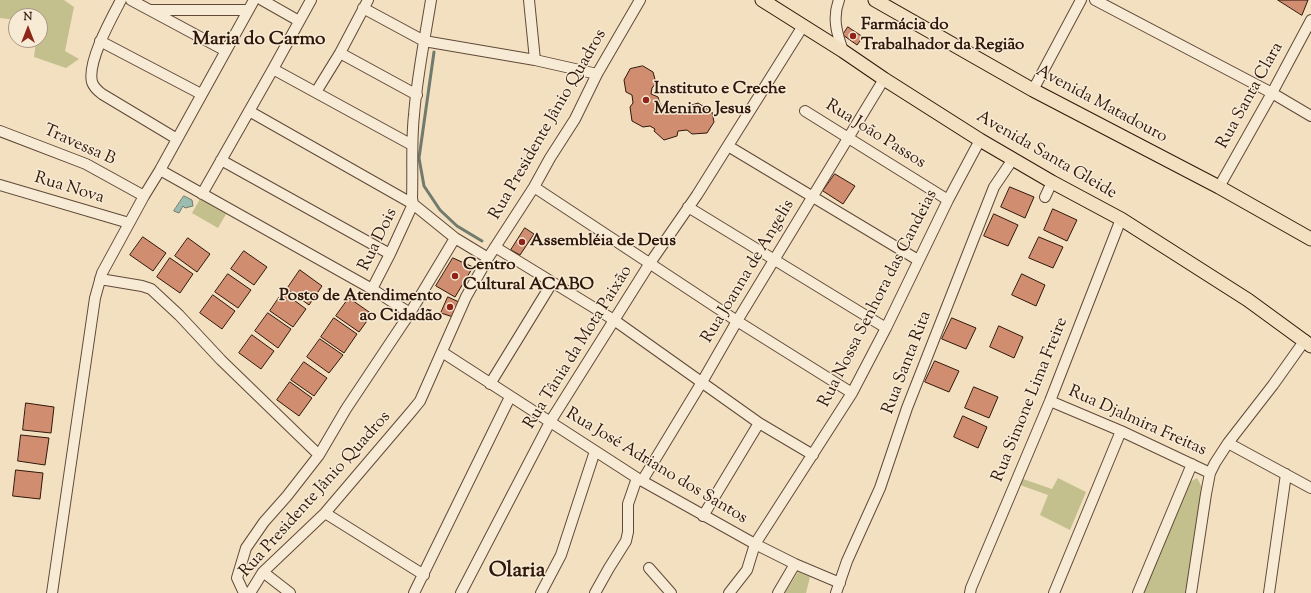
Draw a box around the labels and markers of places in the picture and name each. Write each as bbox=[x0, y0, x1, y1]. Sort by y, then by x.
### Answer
place label: Farmácia do Trabalhador da Região bbox=[861, 16, 1024, 56]
marker: Farmácia do Trabalhador da Região bbox=[848, 31, 858, 41]
place label: Instituto e Creche Menino Jesus bbox=[654, 80, 786, 120]
marker: Instituto e Creche Menino Jesus bbox=[641, 95, 651, 105]
place label: Assembléia de Deus bbox=[530, 232, 676, 252]
marker: Assembléia de Deus bbox=[517, 237, 527, 247]
place label: Centro Cultural ACABO bbox=[463, 256, 594, 296]
marker: Centro Cultural ACABO bbox=[450, 271, 460, 281]
place label: Posto de Atendimento ao Cidadão bbox=[279, 287, 442, 327]
marker: Posto de Atendimento ao Cidadão bbox=[445, 302, 455, 312]

